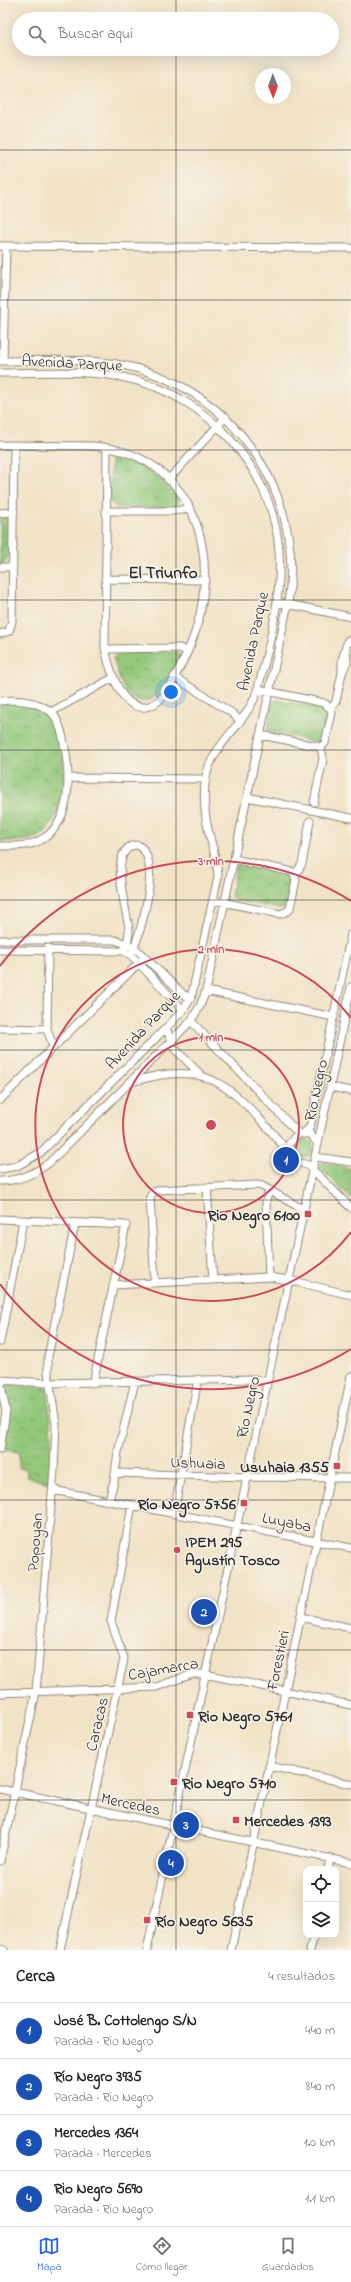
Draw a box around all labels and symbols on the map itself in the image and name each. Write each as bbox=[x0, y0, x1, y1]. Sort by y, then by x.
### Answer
north arrow bbox=[255, 68, 291, 104]
street label: Avenida Parque bbox=[21, 349, 124, 379]
district label: El Triunfo bbox=[128, 561, 198, 586]
street label: Avenida Parque bbox=[232, 589, 276, 693]
your location bbox=[161, 682, 181, 702]
text: 3 min bbox=[197, 853, 224, 871]
text: 2 min bbox=[197, 941, 224, 959]
street label: Avenida Parque bbox=[100, 985, 187, 1075]
text: 1 min bbox=[199, 1029, 223, 1047]
street label: Río Negro bbox=[299, 1057, 335, 1123]
centre of rings bbox=[204, 1118, 218, 1132]
pin: 1 bbox=[273, 1145, 299, 1175]
place label: Rio Negro 6100 bbox=[207, 1204, 300, 1229]
marker: Rio Negro 6100 bbox=[303, 1209, 313, 1219]
street label: Río Negro bbox=[231, 1374, 267, 1440]
street label: Ushuaia bbox=[170, 1451, 226, 1477]
place label: Usuhaia 1355 bbox=[240, 1456, 330, 1480]
marker: Usuhaia 1355 bbox=[332, 1461, 342, 1471]
place label: Río Negro 5756 bbox=[137, 1493, 237, 1518]
marker: Río Negro 5756 bbox=[239, 1498, 249, 1508]
street label: Luyaba bbox=[260, 1506, 313, 1539]
street label: Popoyan bbox=[21, 1512, 51, 1573]
place label: IPEM 295 Agustín Tosco bbox=[185, 1531, 280, 1574]
marker: IPEM 295 Agustín Tosco bbox=[172, 1545, 182, 1555]
pin: 2 bbox=[191, 1597, 217, 1627]
street label: Forestieri bbox=[261, 1628, 297, 1694]
street label: Cajamarca bbox=[126, 1652, 200, 1688]
street label: Caracas bbox=[80, 1695, 116, 1754]
place label: Rio Negro 5761 bbox=[197, 1705, 293, 1730]
marker: Rio Negro 5761 bbox=[185, 1710, 195, 1720]
place label: Rio Negro 5710 bbox=[181, 1772, 276, 1797]
marker: Rio Negro 5710 bbox=[169, 1777, 179, 1787]
street label: Mercedes bbox=[99, 1787, 163, 1823]
pin: 3 bbox=[173, 1810, 199, 1840]
place label: Mercedes 1393 bbox=[244, 1810, 332, 1834]
marker: Mercedes 1393 bbox=[231, 1815, 241, 1825]
pin: 4 bbox=[158, 1848, 184, 1878]
place label: Río Negro 5635 bbox=[154, 1910, 254, 1935]
marker: Río Negro 5635 bbox=[142, 1915, 152, 1925]

